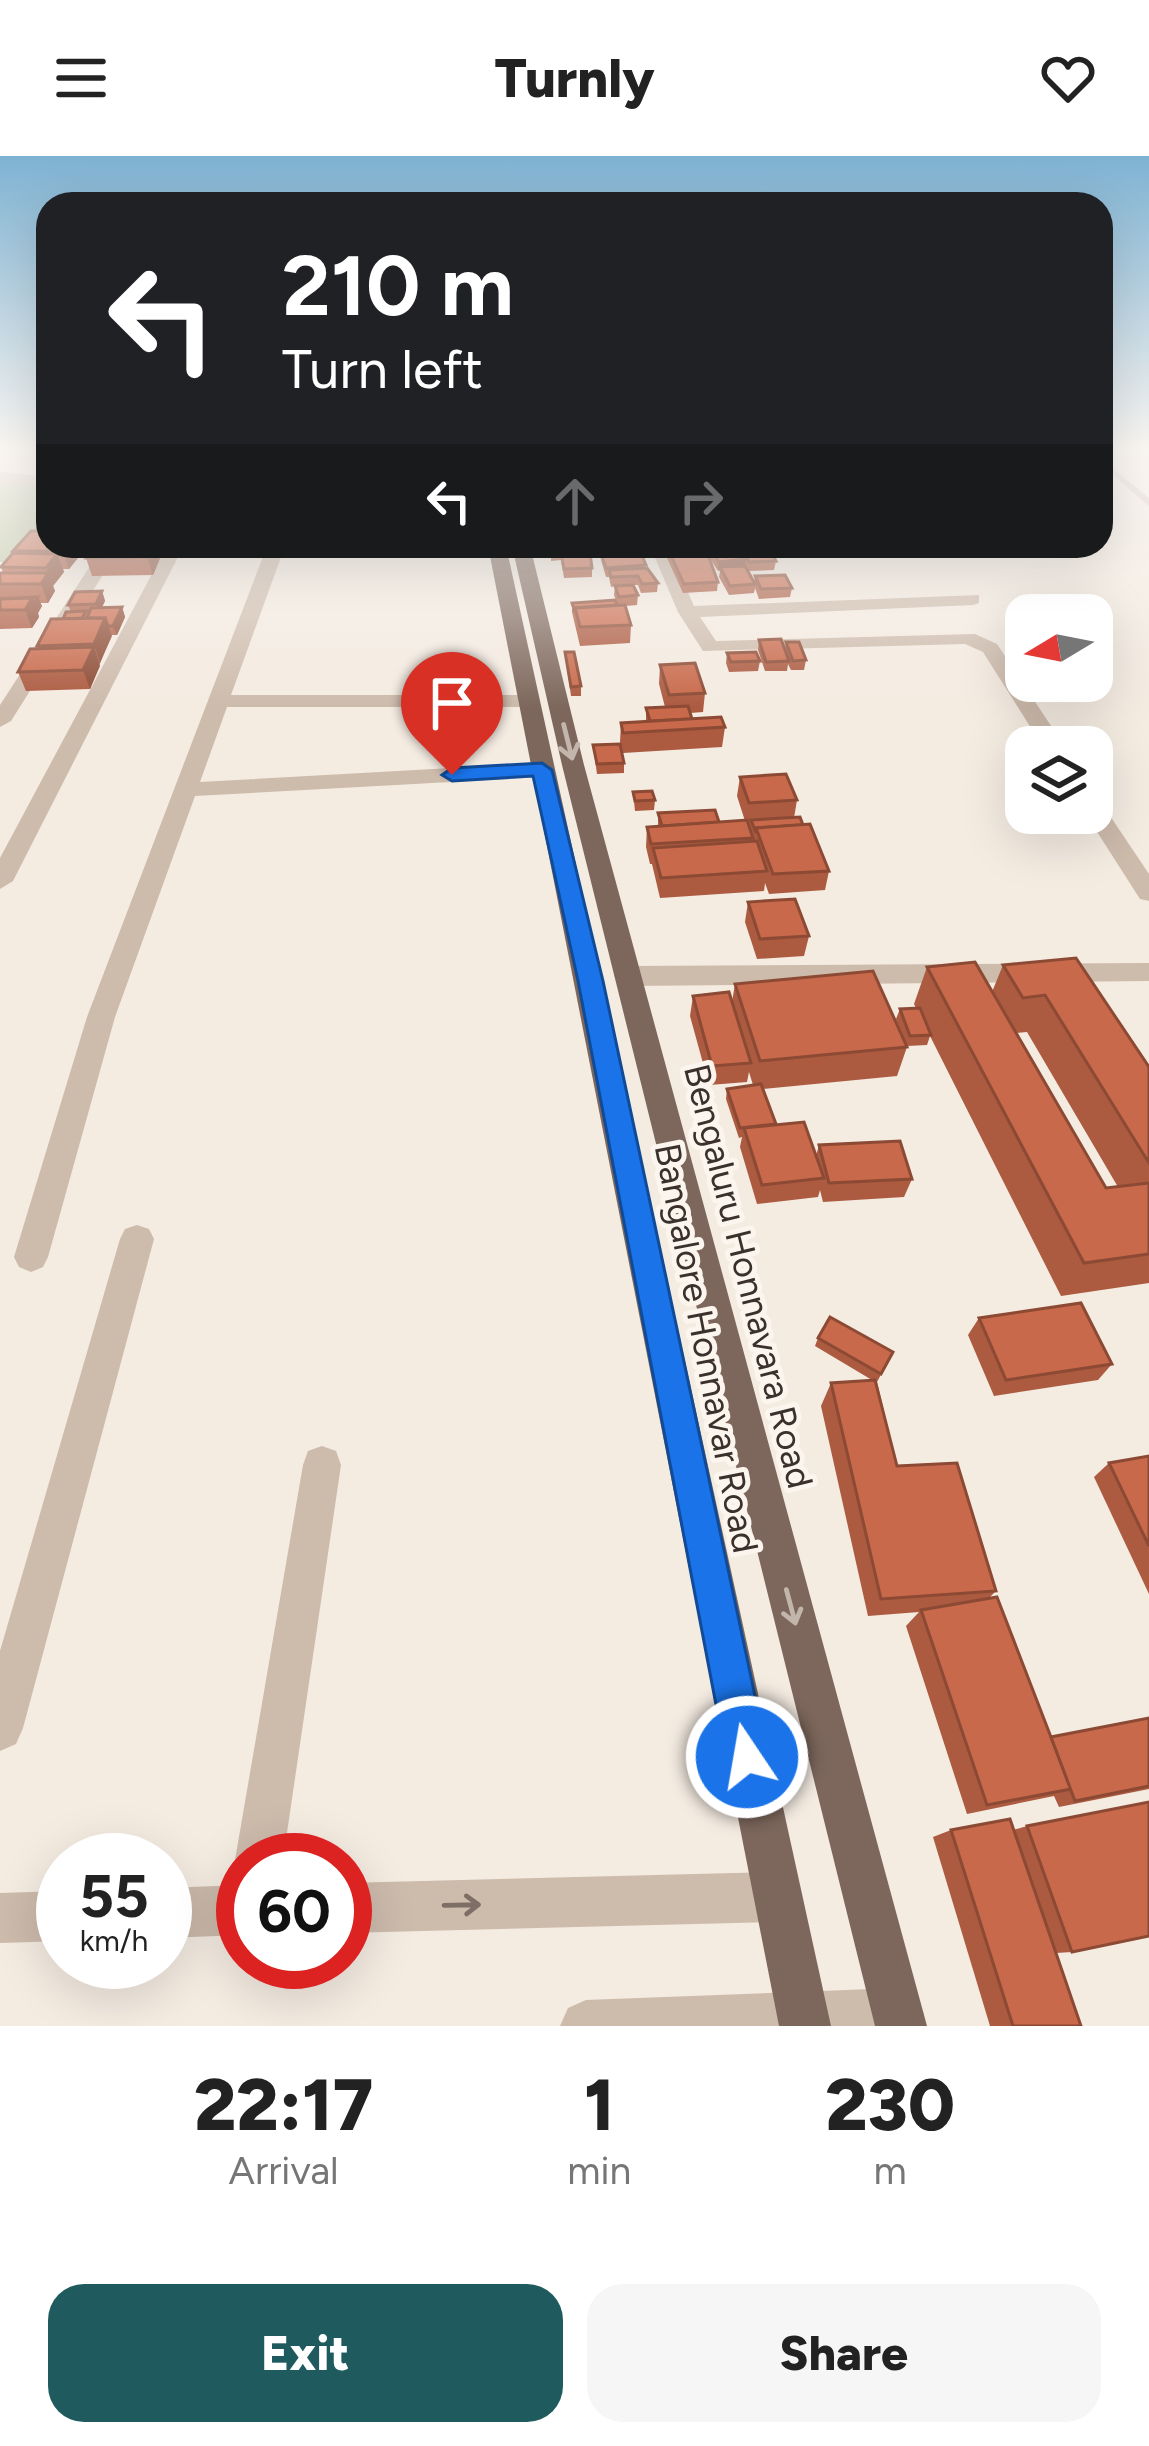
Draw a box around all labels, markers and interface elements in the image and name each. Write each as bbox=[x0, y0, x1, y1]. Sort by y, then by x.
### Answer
icon: menu bbox=[48, 45, 114, 111]
icon: heart bbox=[1035, 45, 1101, 111]
text: Turnly bbox=[494, 46, 655, 111]
text: 210 m bbox=[282, 235, 514, 336]
icon: left bbox=[84, 240, 240, 396]
text: Turn left bbox=[282, 337, 483, 402]
icon: left bbox=[416, 468, 482, 534]
icon: ahead bbox=[542, 468, 608, 534]
icon: right bbox=[668, 468, 734, 534]
north arrow bbox=[1005, 594, 1113, 702]
map controls bbox=[1005, 594, 1113, 834]
pin bbox=[401, 652, 503, 775]
icon: arrive bbox=[419, 670, 485, 736]
one-way arrow bbox=[558, 722, 580, 760]
button: layers bbox=[1005, 726, 1113, 834]
street label: Bengaluru Honnavara Road bbox=[675, 1060, 822, 1493]
street label: Bangalore Honnavar Road bbox=[646, 1140, 767, 1556]
one-way arrow bbox=[782, 1587, 804, 1625]
position arrow bbox=[684, 1694, 810, 1820]
speed limit sign: 60 bbox=[216, 1833, 372, 1989]
text: 55 bbox=[79, 1860, 149, 1932]
one-way arrow bbox=[442, 1893, 481, 1916]
text: km/h bbox=[80, 1922, 148, 1959]
text: 22:17 bbox=[194, 2062, 373, 2148]
text: 1 bbox=[584, 2062, 615, 2148]
text: 230 bbox=[825, 2062, 955, 2148]
text: Arrival bbox=[229, 2147, 339, 2194]
text: min bbox=[567, 2147, 631, 2194]
text: m bbox=[874, 2147, 907, 2194]
button: Exit bbox=[48, 2284, 563, 2422]
button: Share bbox=[587, 2284, 1101, 2422]

